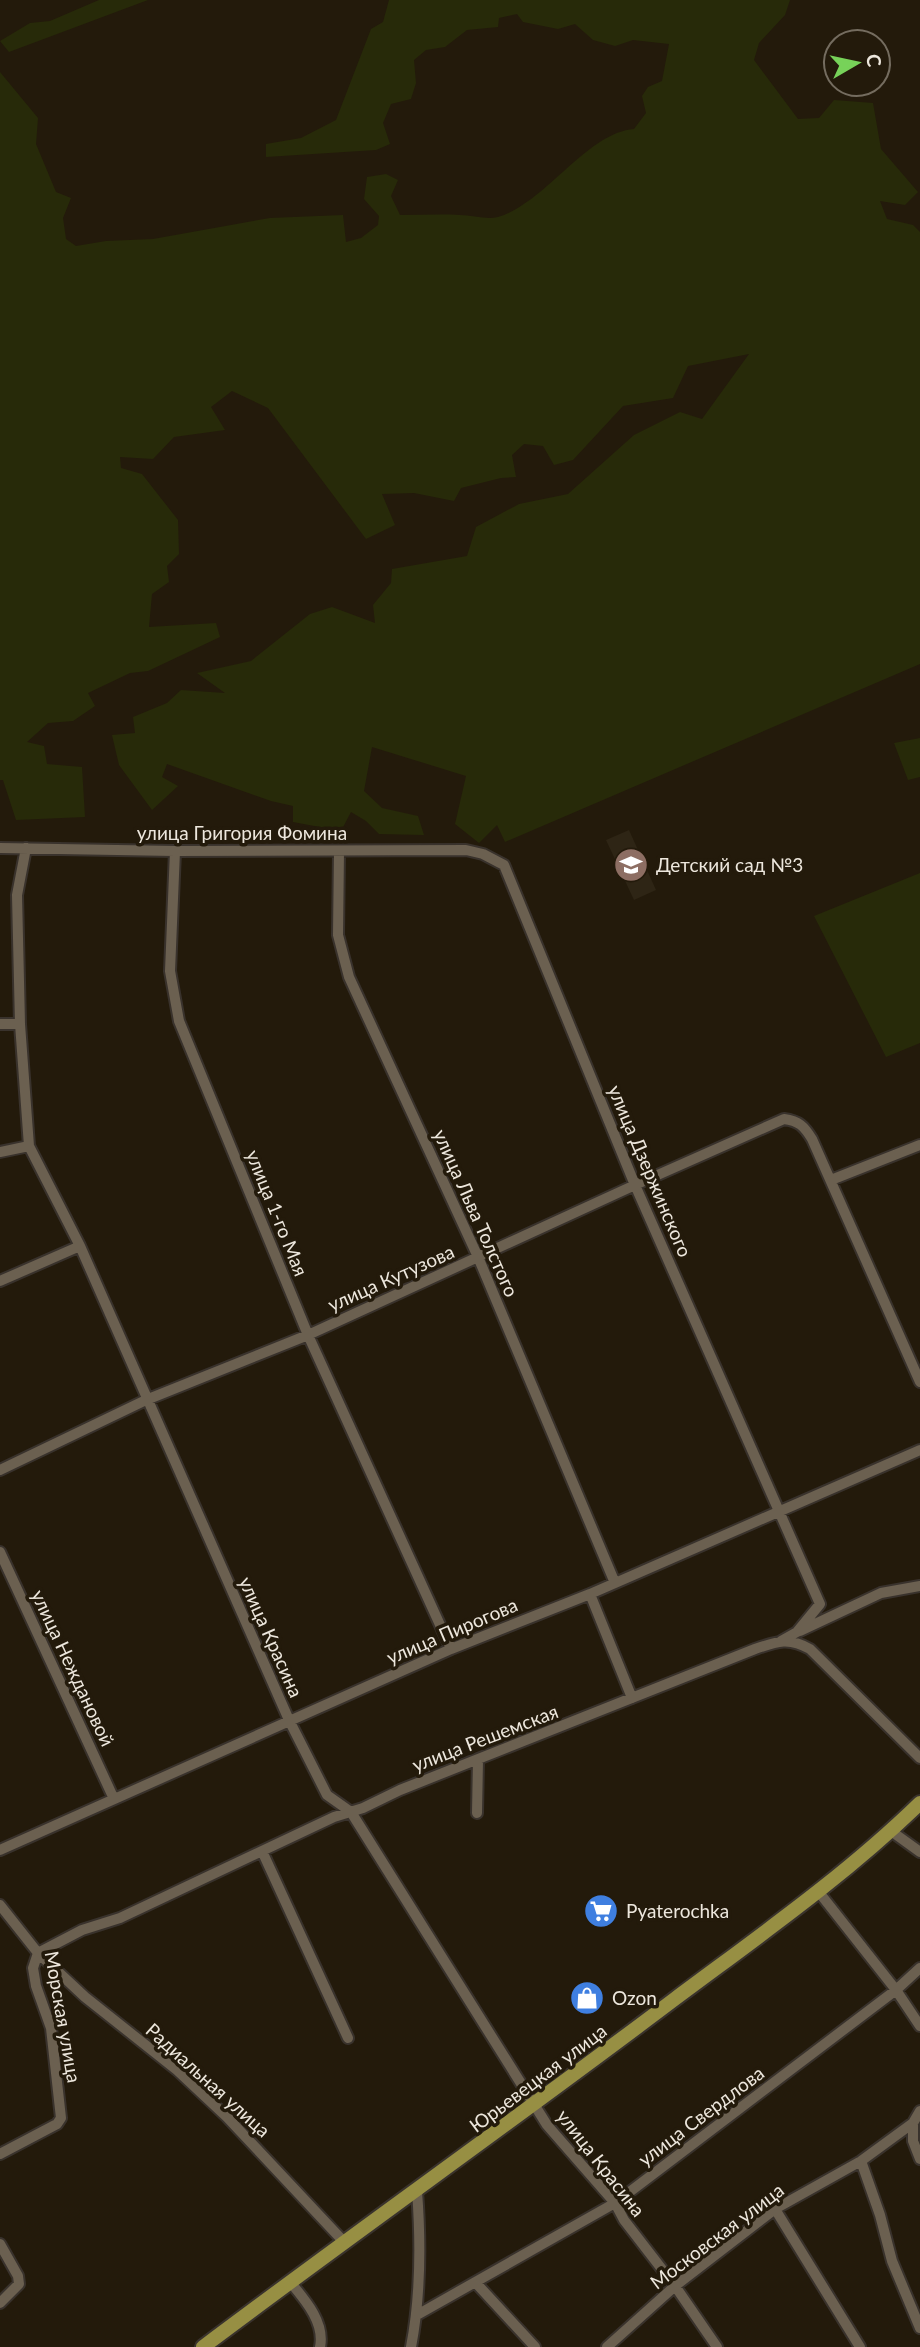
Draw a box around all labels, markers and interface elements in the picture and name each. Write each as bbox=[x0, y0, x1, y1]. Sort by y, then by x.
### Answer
north arrow bbox=[822, 28, 892, 98]
text: С bbox=[862, 52, 887, 69]
street label: улица Григория Фомина bbox=[137, 821, 347, 844]
school or university icon: Детский сад №3 bbox=[612, 846, 650, 884]
place label: Детский сад №3 bbox=[656, 853, 803, 876]
street label: улица Дзержинского bbox=[604, 1081, 697, 1260]
street label: улица Льва Толстого bbox=[429, 1125, 524, 1300]
street label: улица 1-го Мая bbox=[242, 1146, 313, 1279]
street label: улица Кутузова bbox=[324, 1239, 458, 1316]
street label: улица Красина bbox=[235, 1573, 308, 1701]
street label: улица Неждановой bbox=[27, 1586, 120, 1750]
street label: улица Пирогова bbox=[383, 1593, 521, 1668]
street label: улица Решемская bbox=[409, 1699, 561, 1776]
supermarket icon: Pyaterochka bbox=[582, 1892, 620, 1930]
place label: Pyaterochka bbox=[626, 1899, 729, 1922]
street label: Морская улица bbox=[41, 1949, 86, 2085]
shop icon: Ozon bbox=[568, 1979, 606, 2017]
place label: Ozon bbox=[612, 1986, 657, 2009]
street label: Радиальная улица bbox=[142, 2018, 275, 2141]
street label: Юрьевецкая улица bbox=[465, 2019, 611, 2137]
street label: улица Свердлова bbox=[633, 2061, 768, 2170]
street label: улица Красина bbox=[552, 2105, 650, 2221]
street label: Московская улица bbox=[645, 2178, 788, 2293]

